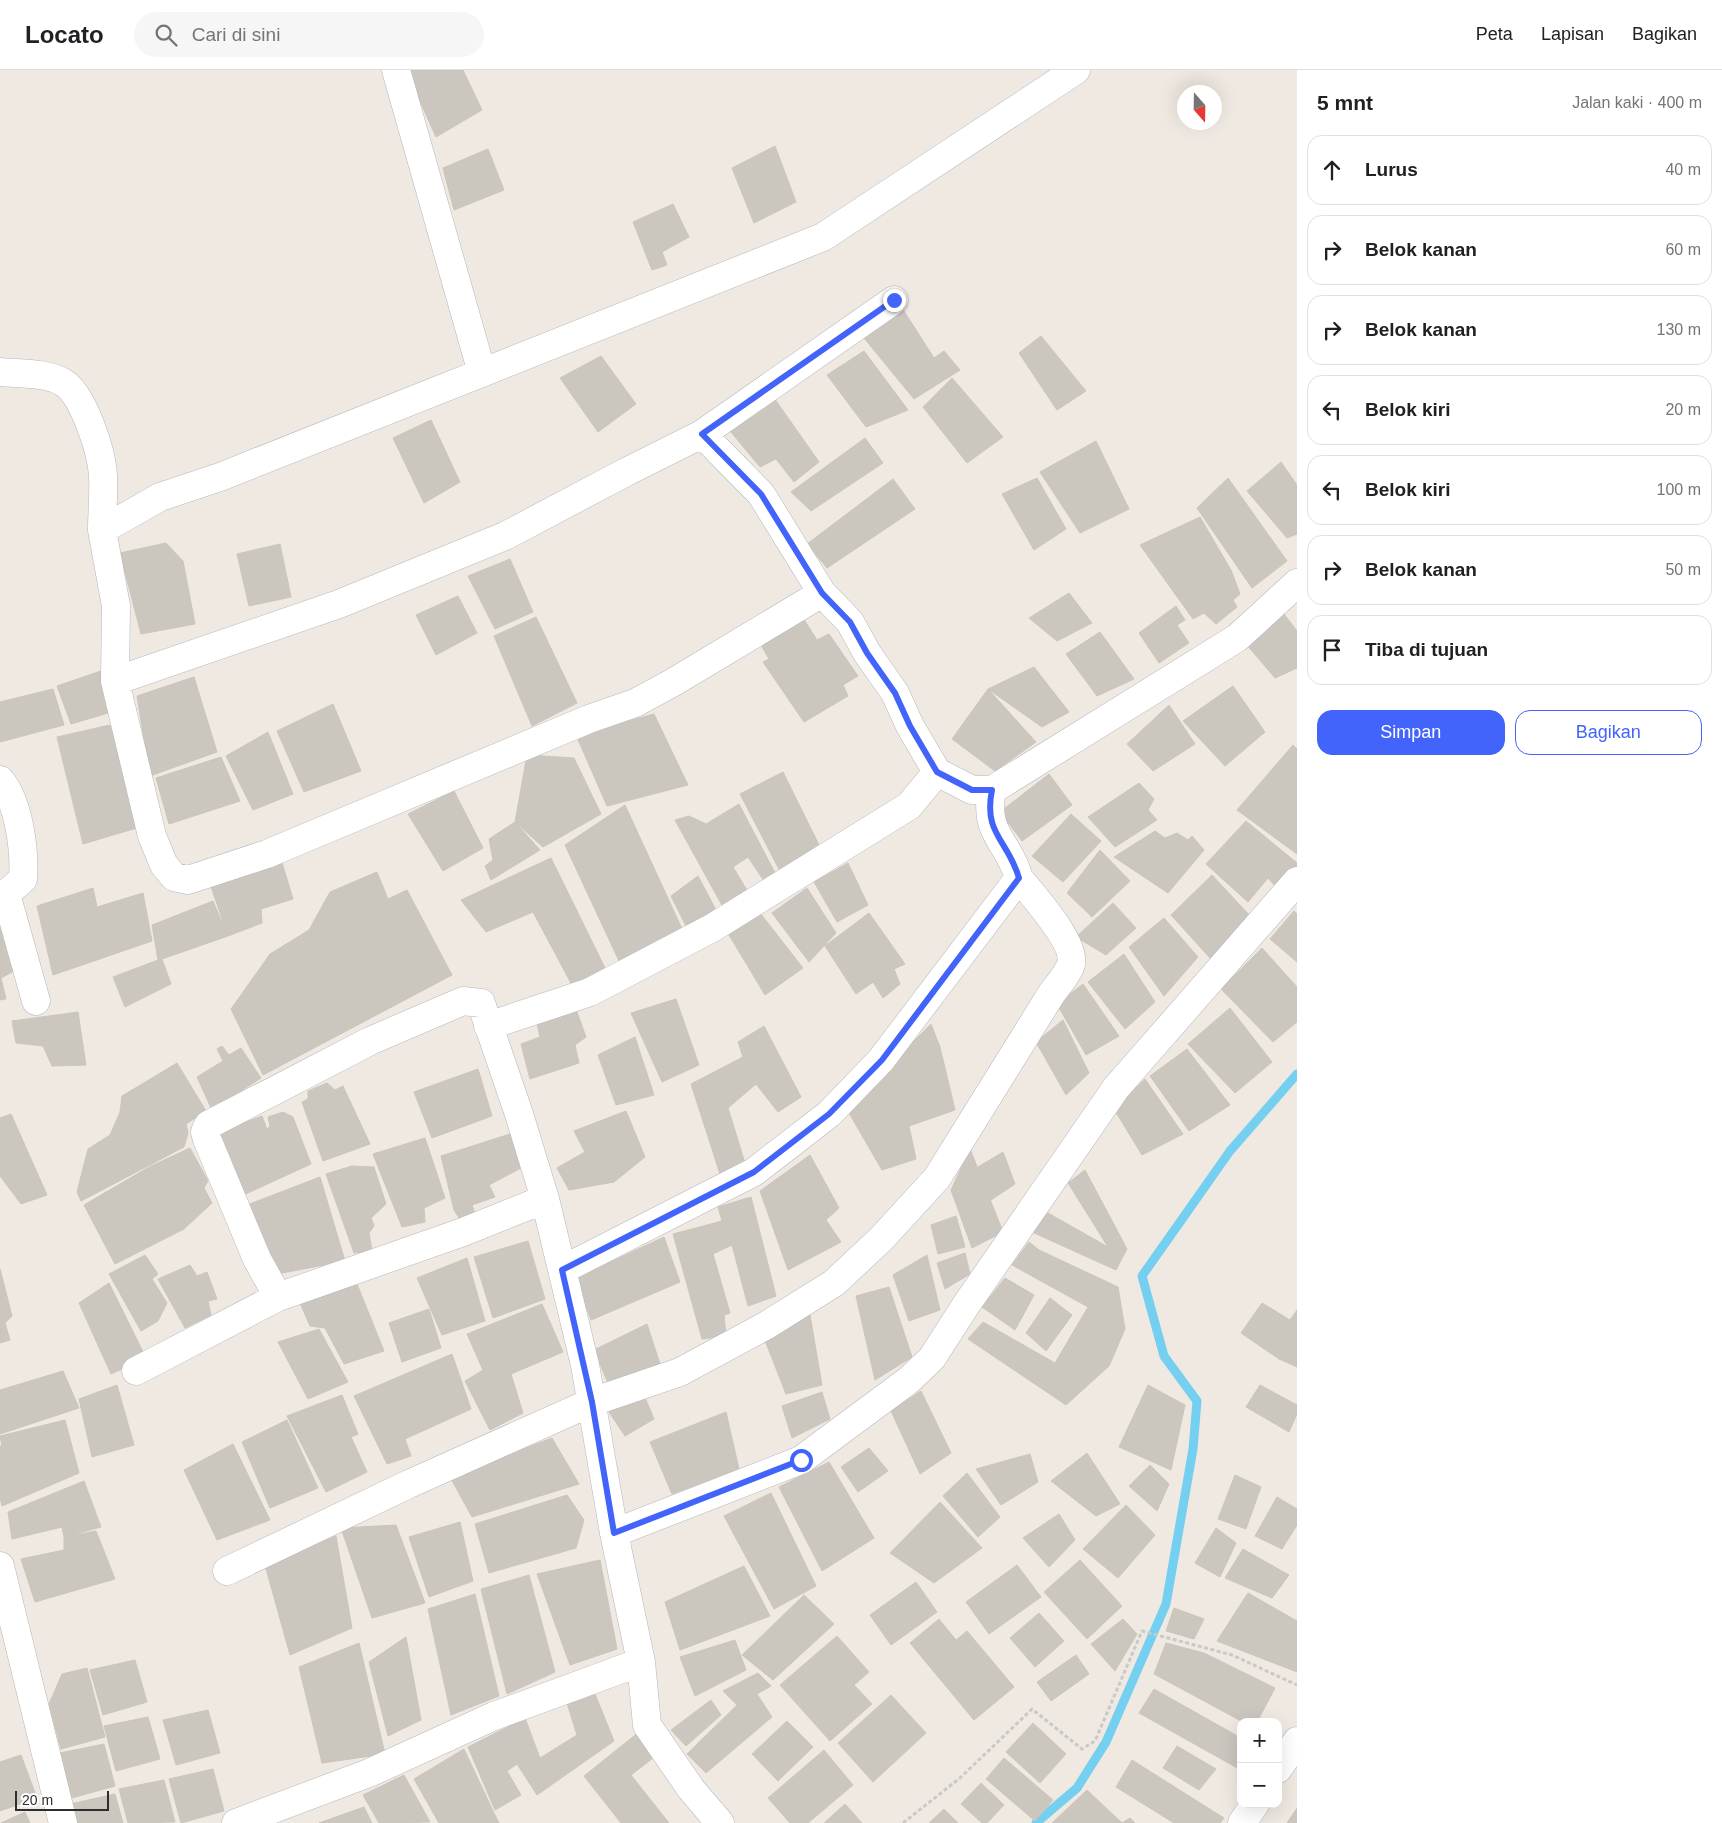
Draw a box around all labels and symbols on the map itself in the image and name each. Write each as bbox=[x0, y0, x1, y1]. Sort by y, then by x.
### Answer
north arrow bbox=[1177, 85, 1222, 130]
route end bbox=[883, 289, 906, 312]
route start bbox=[790, 1449, 813, 1472]
scale bar bbox=[15, 1788, 109, 1811]

